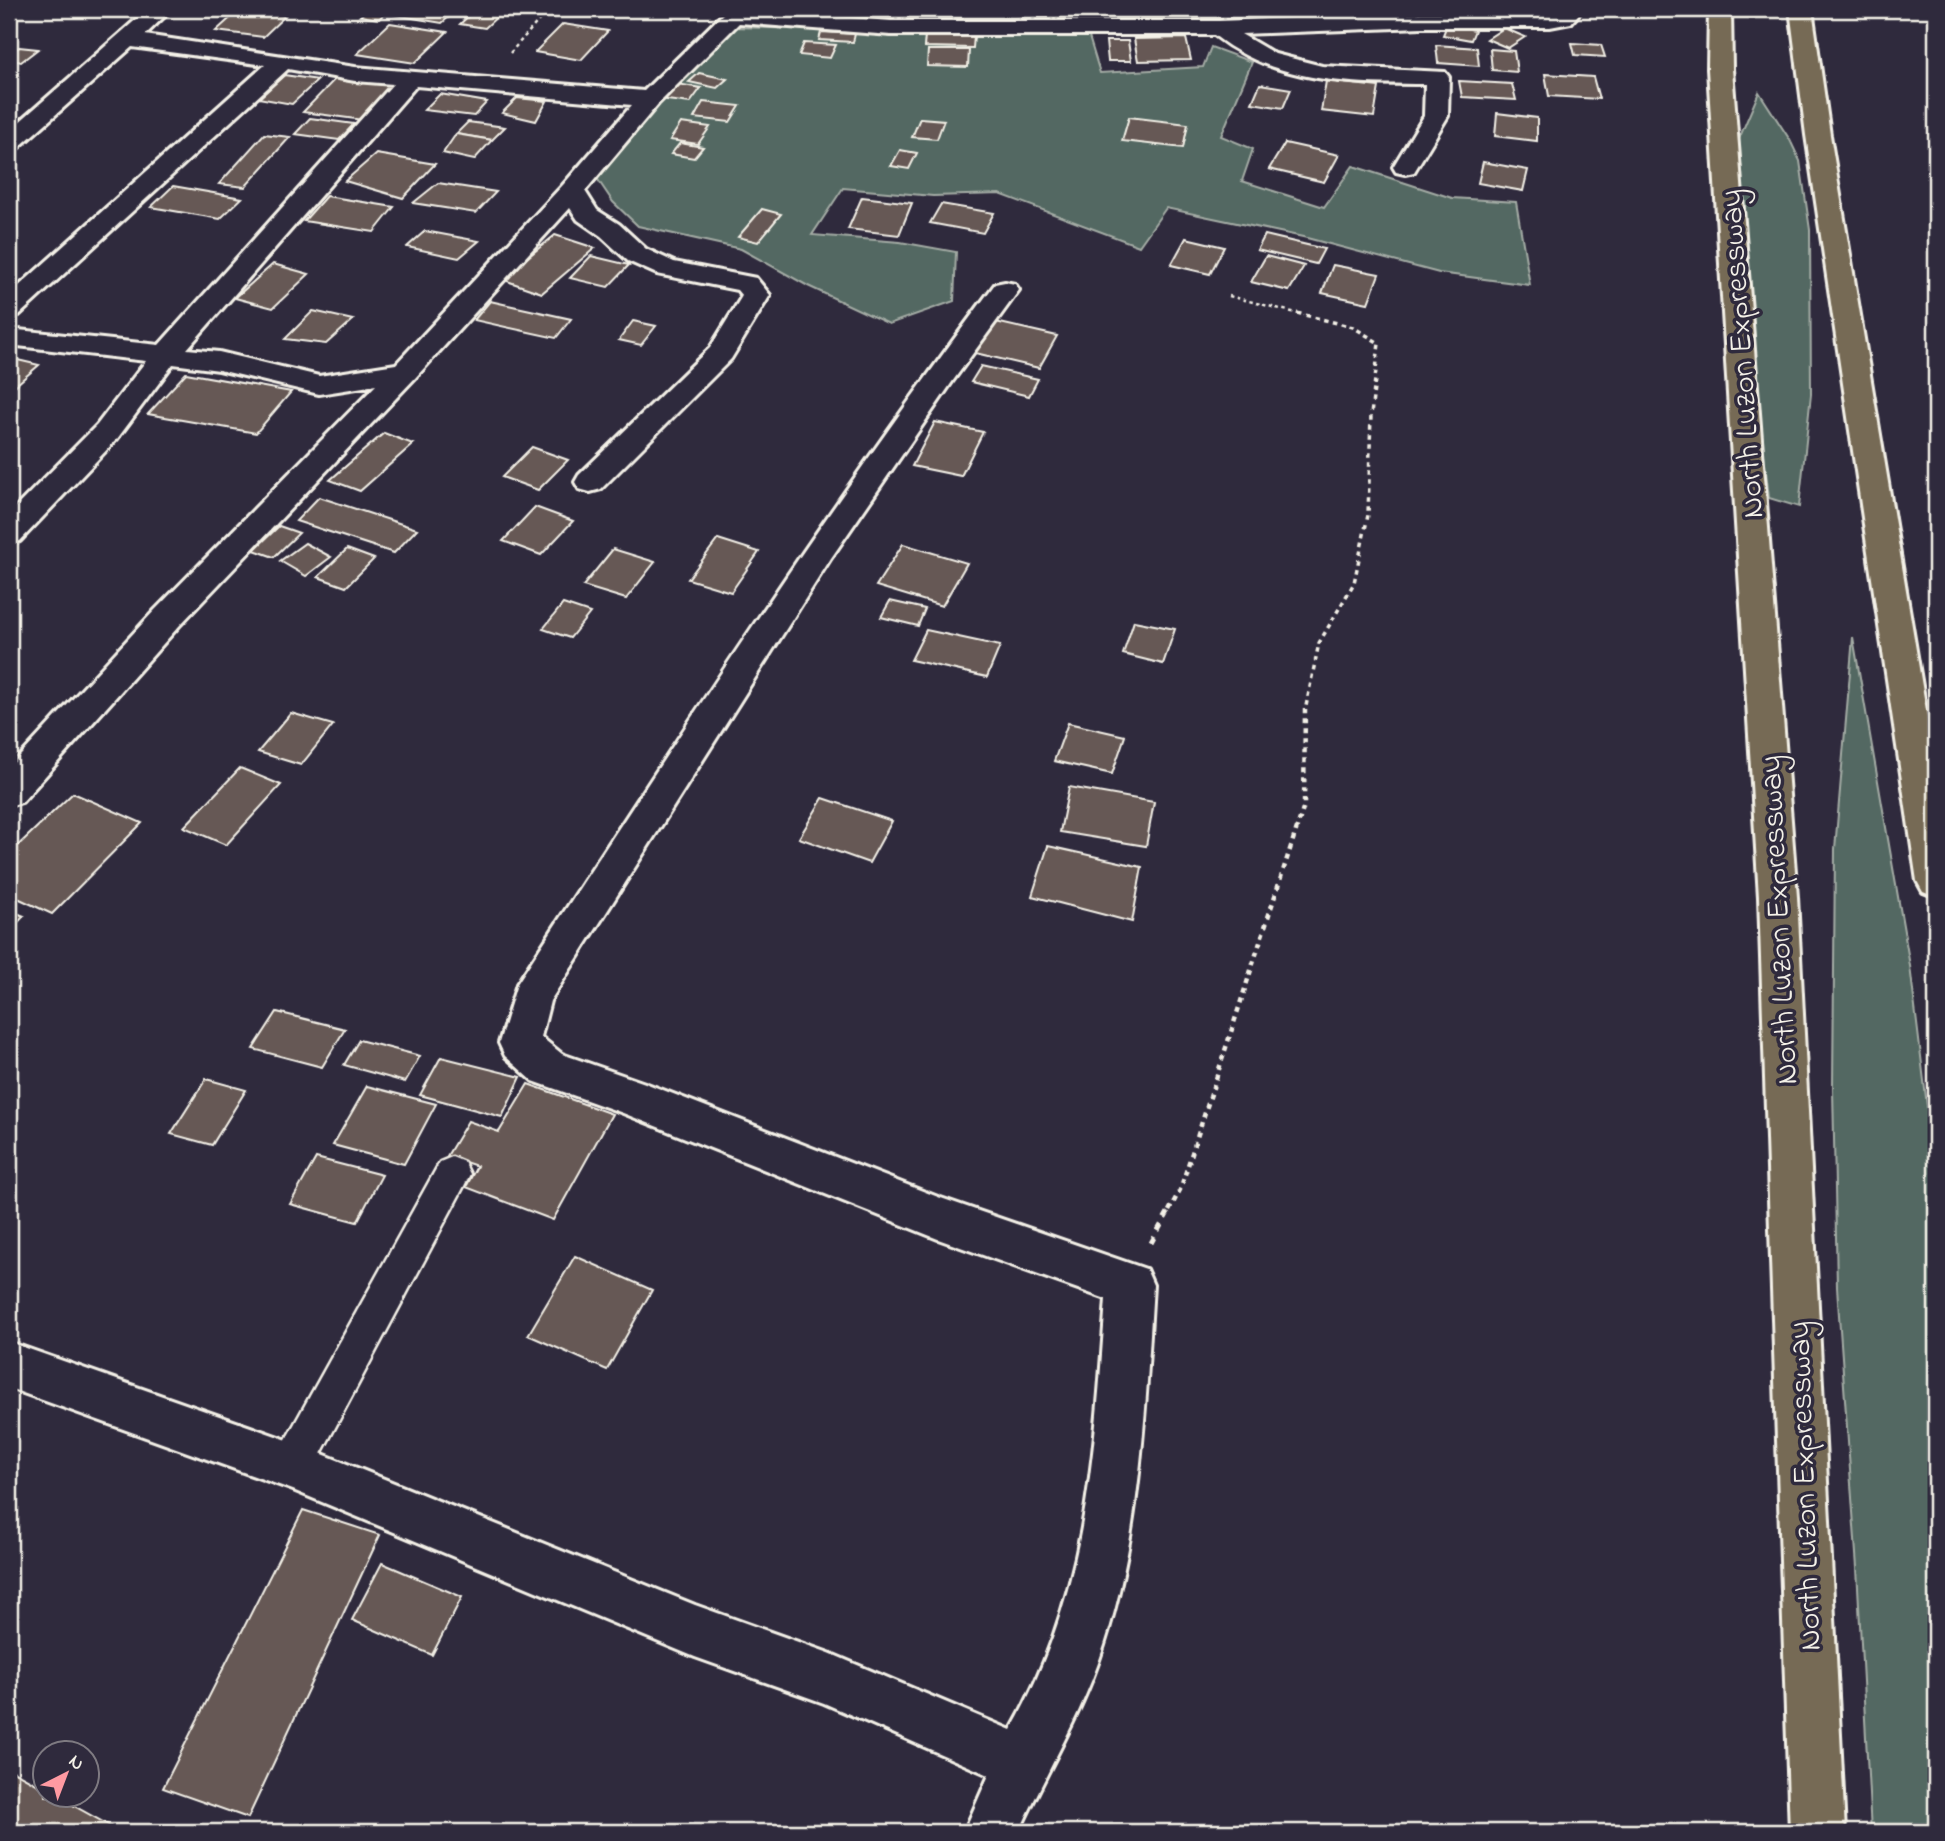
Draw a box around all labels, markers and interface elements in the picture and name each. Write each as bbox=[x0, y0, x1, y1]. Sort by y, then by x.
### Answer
street label: North Luzon Expressway bbox=[1709, 188, 1778, 520]
street label: North Luzon Expressway bbox=[1748, 754, 1813, 1086]
street label: North Luzon Expressway bbox=[1777, 1320, 1836, 1652]
north arrow bbox=[32, 1740, 102, 1810]
text: N bbox=[62, 1749, 90, 1778]

